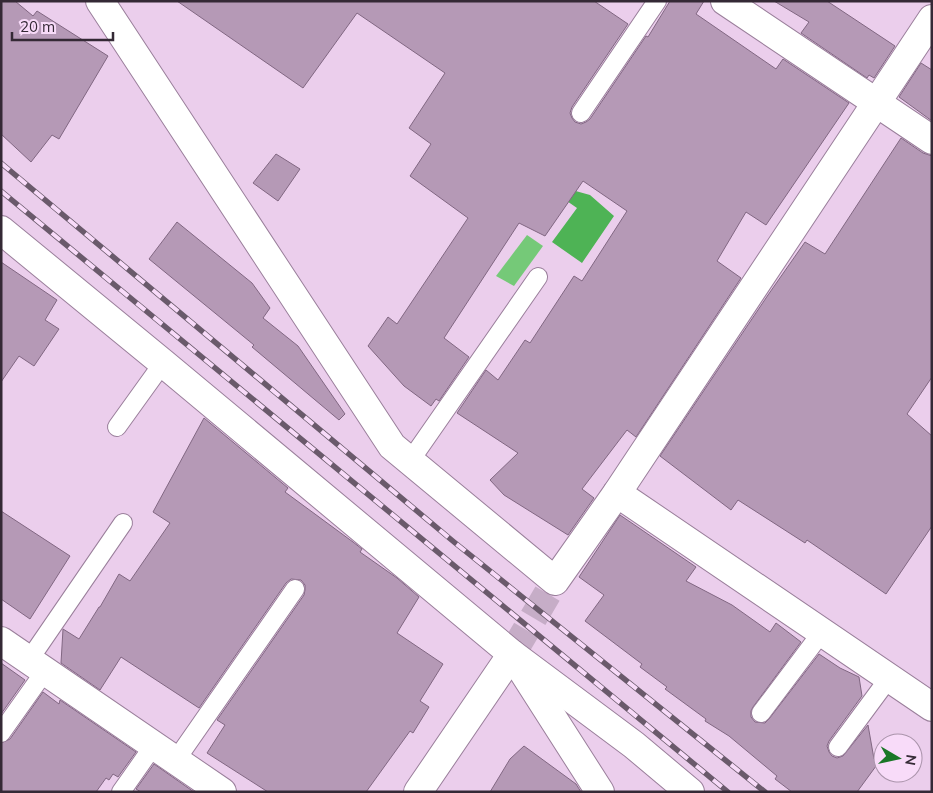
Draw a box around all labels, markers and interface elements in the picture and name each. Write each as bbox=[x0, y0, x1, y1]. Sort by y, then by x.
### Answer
scale bar bbox=[12, 10, 114, 42]
text: 20 m bbox=[20, 17, 55, 36]
north arrow bbox=[873, 733, 923, 783]
text: N bbox=[901, 753, 921, 767]

